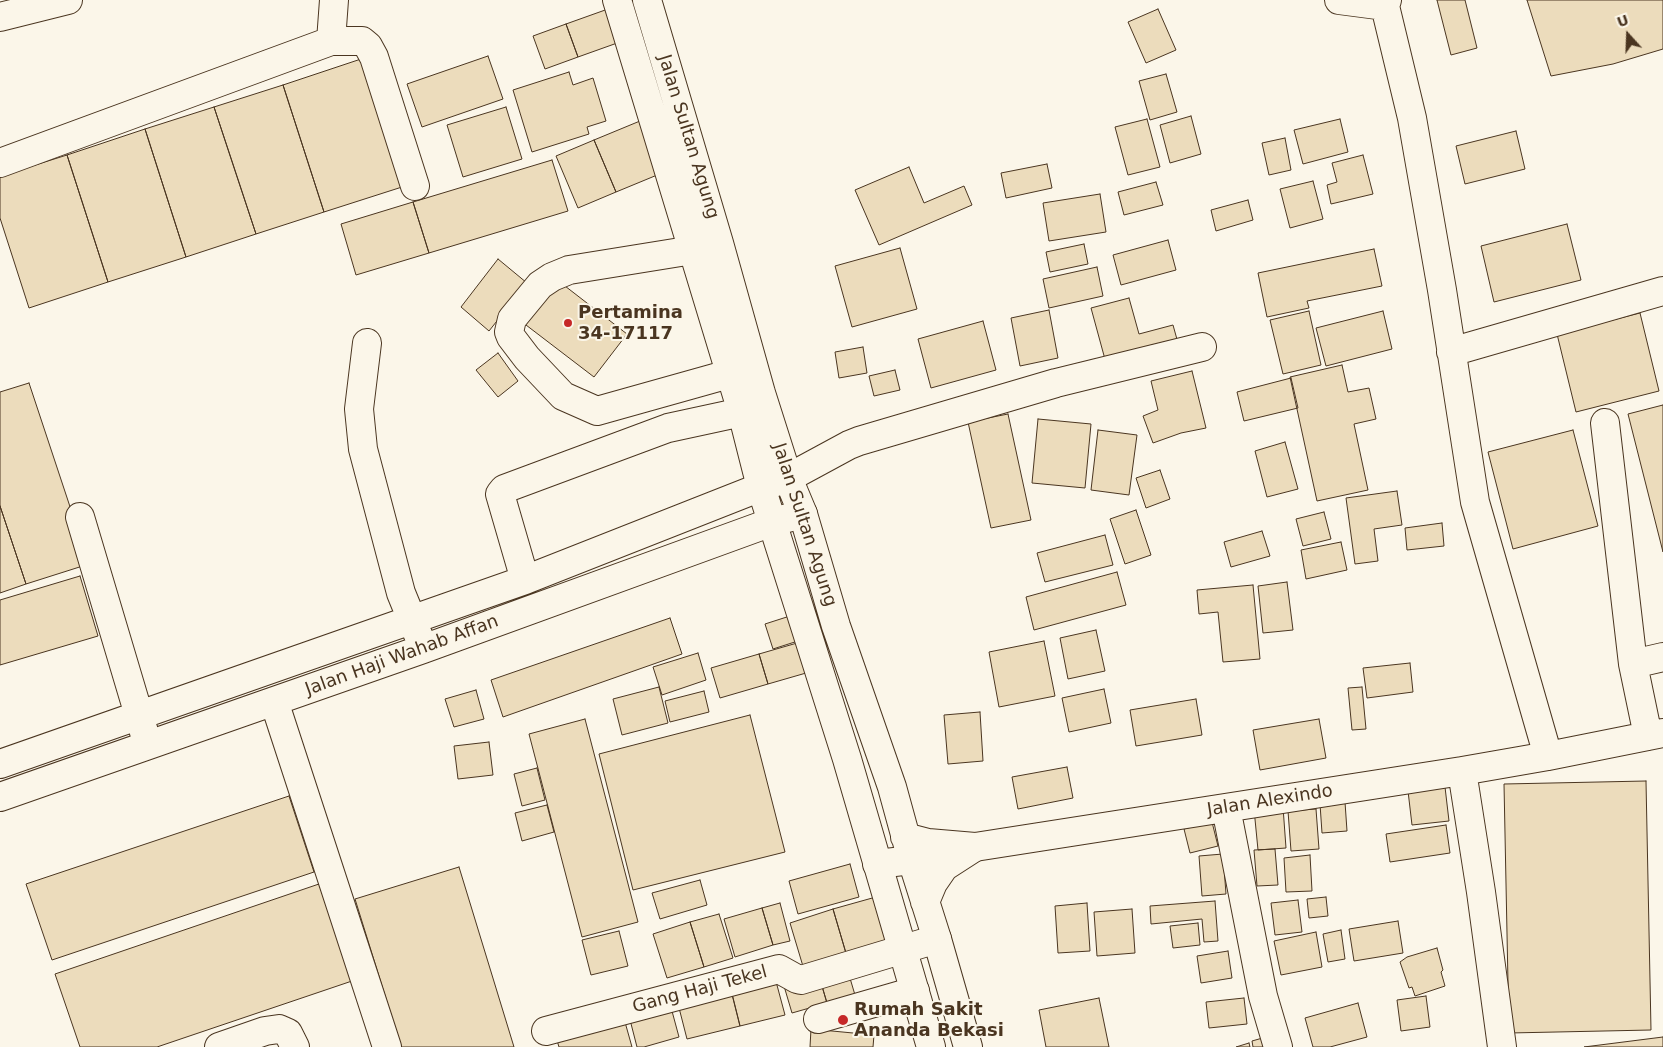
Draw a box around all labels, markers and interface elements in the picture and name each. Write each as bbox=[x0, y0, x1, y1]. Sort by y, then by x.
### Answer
north arrow bbox=[1603, 10, 1653, 60]
text: U bbox=[1615, 11, 1631, 30]
street label: Jalan Sultan Agung bbox=[653, 52, 723, 222]
place label: Pertamina 34-17117 bbox=[578, 302, 683, 344]
marker: Pertamina 34-17117 bbox=[562, 317, 574, 329]
street label: Jalan Sultan Agung bbox=[767, 441, 841, 609]
street label: Jalan Haji Wahab Affan bbox=[302, 611, 502, 701]
street label: Jalan Alexindo bbox=[1206, 780, 1334, 822]
street label: Gang Haji Tekel bbox=[630, 962, 770, 1018]
place label: Rumah Sakit Ananda Bekasi bbox=[854, 999, 1004, 1042]
marker: Rumah Sakit Ananda Bekasi bbox=[836, 1013, 850, 1027]

